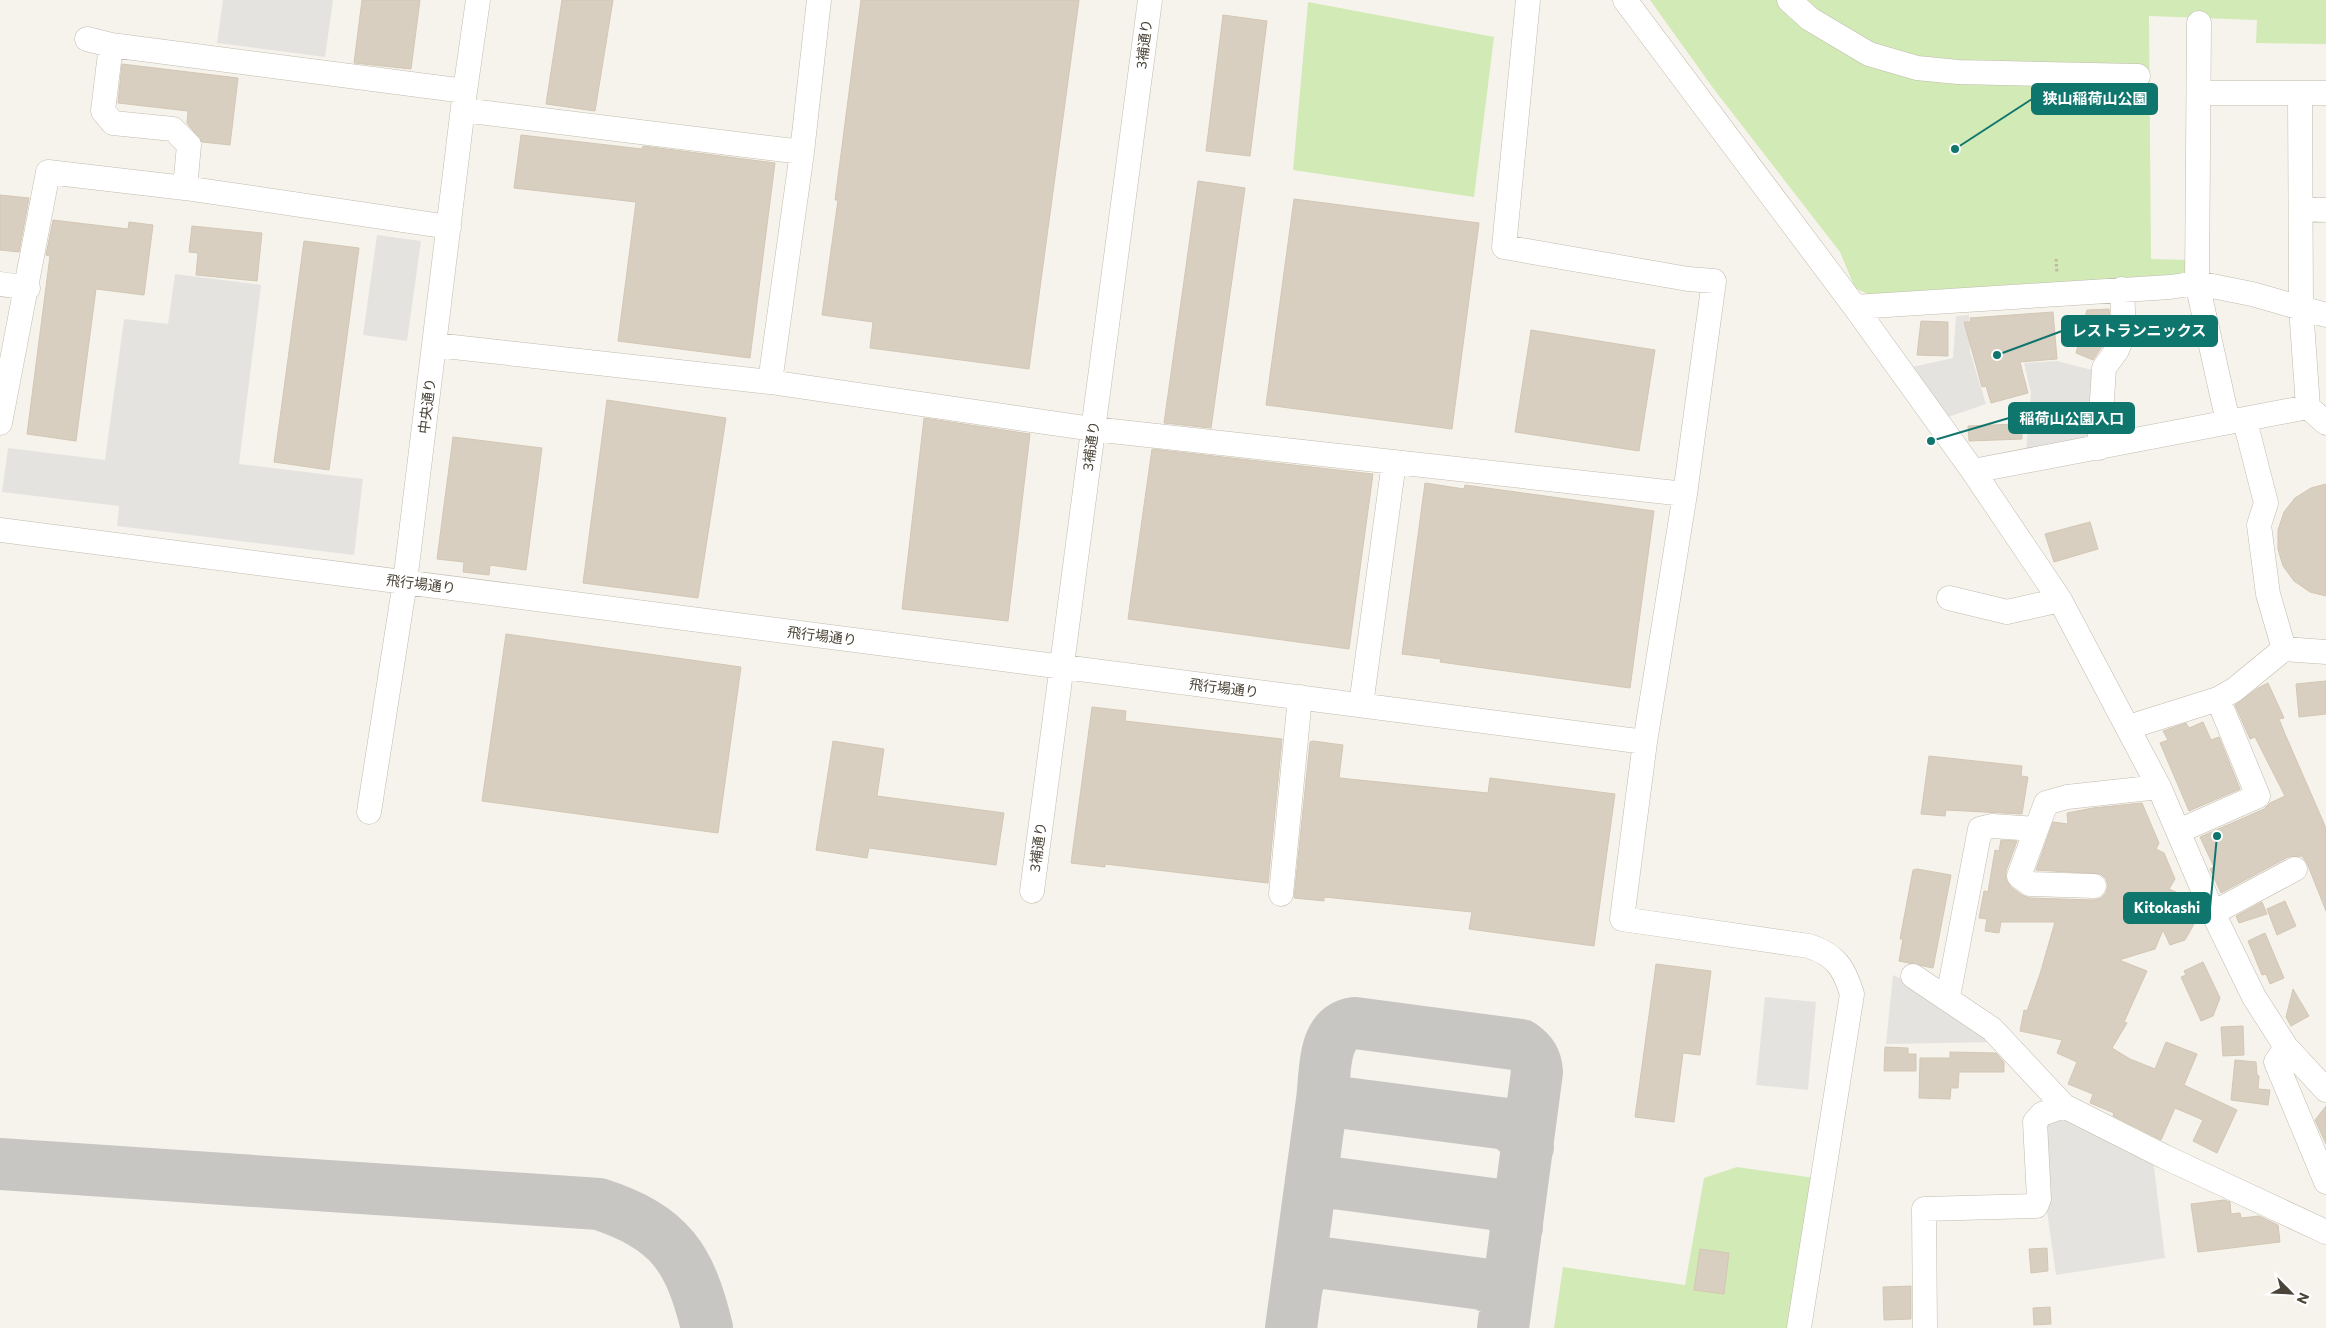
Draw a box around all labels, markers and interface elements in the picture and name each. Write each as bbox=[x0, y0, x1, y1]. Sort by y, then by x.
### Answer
street label: 3補通り bbox=[1132, 18, 1155, 70]
callout: 狭山稲荷山公園 bbox=[2032, 84, 2157, 114]
text: 狭山稲荷山公園 bbox=[2042, 89, 2148, 107]
callout: レストランニックス bbox=[2062, 316, 2217, 346]
text: レストランニックス bbox=[2072, 321, 2206, 339]
street label: 中央通り bbox=[415, 377, 438, 435]
callout: 稲荷山公園入口 bbox=[2009, 403, 2134, 433]
text: 稲荷山公園入口 bbox=[2019, 409, 2125, 427]
street label: 3補通り bbox=[1079, 420, 1102, 472]
street label: 飛行場通り bbox=[385, 571, 457, 596]
street label: 飛行場通り bbox=[786, 623, 858, 648]
street label: 飛行場通り bbox=[1188, 675, 1260, 700]
street label: 3補通り bbox=[1026, 821, 1049, 873]
callout: Kitokashi bbox=[2124, 893, 2210, 923]
text: Kitokashi bbox=[2134, 898, 2200, 916]
north arrow bbox=[2266, 1268, 2316, 1318]
text: N bbox=[2293, 1290, 2313, 1307]

